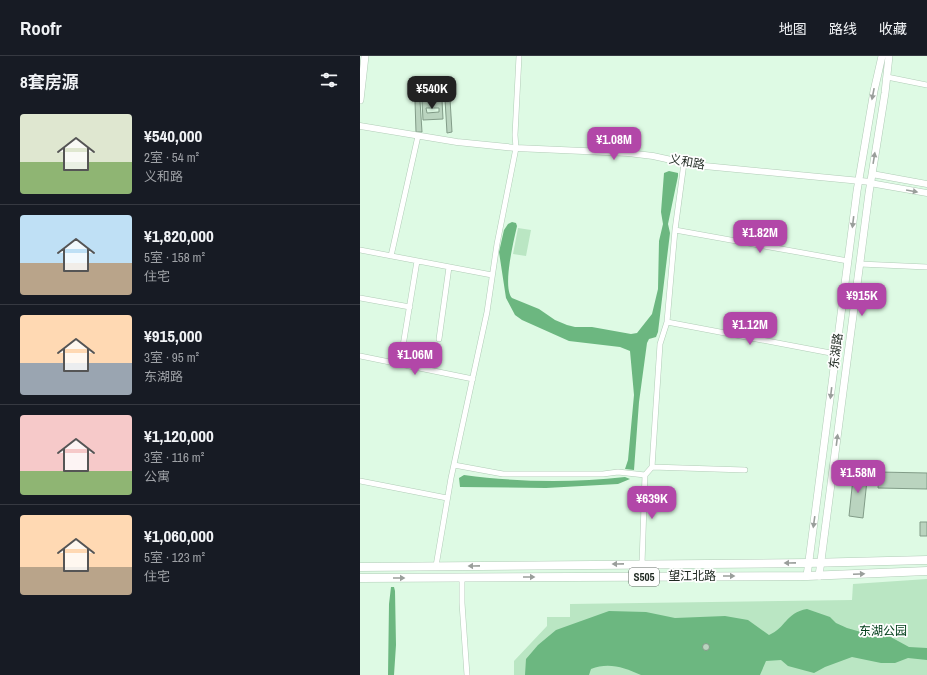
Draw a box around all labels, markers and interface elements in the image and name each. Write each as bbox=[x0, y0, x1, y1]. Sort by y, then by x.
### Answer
text: Roofr bbox=[20, 15, 62, 41]
text: 地图 bbox=[779, 20, 807, 38]
text: 路线 bbox=[829, 20, 857, 38]
text: 收藏 bbox=[879, 20, 907, 38]
icon: filters bbox=[318, 69, 340, 91]
text: 8套房源 bbox=[20, 70, 79, 93]
pin: ¥540K bbox=[404, 76, 460, 110]
text: ¥540K bbox=[416, 80, 448, 97]
one-way arrow bbox=[870, 88, 876, 100]
text: ¥540,000 bbox=[144, 124, 202, 147]
pin: ¥1.08M bbox=[581, 127, 647, 161]
icon: home bbox=[52, 130, 100, 178]
text: ¥1.08M bbox=[596, 131, 632, 148]
text: 2室 · 54 m² bbox=[144, 149, 199, 166]
street label: 义和路 bbox=[668, 151, 706, 173]
one-way arrow bbox=[872, 152, 878, 164]
text: 义和路 bbox=[144, 168, 183, 185]
one-way arrow bbox=[906, 188, 919, 194]
one-way arrow bbox=[850, 216, 856, 228]
pin: ¥1.82M bbox=[727, 220, 793, 254]
text: ¥1,820,000 bbox=[144, 224, 214, 247]
text: ¥1.82M bbox=[742, 224, 778, 241]
icon: home bbox=[52, 231, 100, 279]
text: 5室 · 158 m² bbox=[144, 249, 205, 266]
text: 住宅 bbox=[144, 268, 170, 285]
pin: ¥915K bbox=[834, 283, 890, 317]
text: ¥915K bbox=[846, 287, 878, 304]
pin: ¥1.12M bbox=[717, 312, 783, 346]
text: ¥1.12M bbox=[732, 316, 768, 333]
text: ¥915,000 bbox=[144, 324, 202, 347]
icon: home bbox=[52, 331, 100, 379]
street label: 东湖路 bbox=[826, 332, 846, 370]
pin: ¥1.06M bbox=[382, 342, 448, 376]
text: ¥1.06M bbox=[397, 346, 433, 363]
text: 3室 · 95 m² bbox=[144, 349, 199, 366]
text: 东湖路 bbox=[144, 368, 183, 385]
one-way arrow bbox=[828, 387, 834, 399]
text: ¥1,120,000 bbox=[144, 424, 214, 447]
icon: home bbox=[52, 431, 100, 479]
one-way arrow bbox=[834, 434, 840, 446]
text: 3室 · 116 m² bbox=[144, 449, 204, 466]
pin: ¥1.58M bbox=[825, 460, 891, 494]
text: ¥1.58M bbox=[840, 464, 876, 481]
text: 公寓 bbox=[144, 468, 170, 485]
pin: ¥639K bbox=[624, 486, 680, 520]
text: ¥639K bbox=[636, 490, 668, 507]
one-way arrow bbox=[811, 516, 817, 528]
text: ¥1,060,000 bbox=[144, 524, 214, 547]
icon: home bbox=[52, 531, 100, 579]
text: 5室 · 123 m² bbox=[144, 549, 205, 566]
one-way arrow bbox=[783, 560, 796, 566]
one-way arrow bbox=[611, 561, 624, 567]
one-way arrow bbox=[467, 563, 480, 569]
text: 住宅 bbox=[144, 568, 170, 585]
road number: S505 bbox=[629, 568, 659, 586]
street label: 望江北路 bbox=[668, 568, 716, 584]
one-way arrow bbox=[853, 571, 866, 577]
one-way arrow bbox=[723, 573, 736, 579]
one-way arrow bbox=[523, 574, 536, 580]
one-way arrow bbox=[393, 575, 406, 581]
park label: 东湖公园 bbox=[859, 623, 907, 639]

